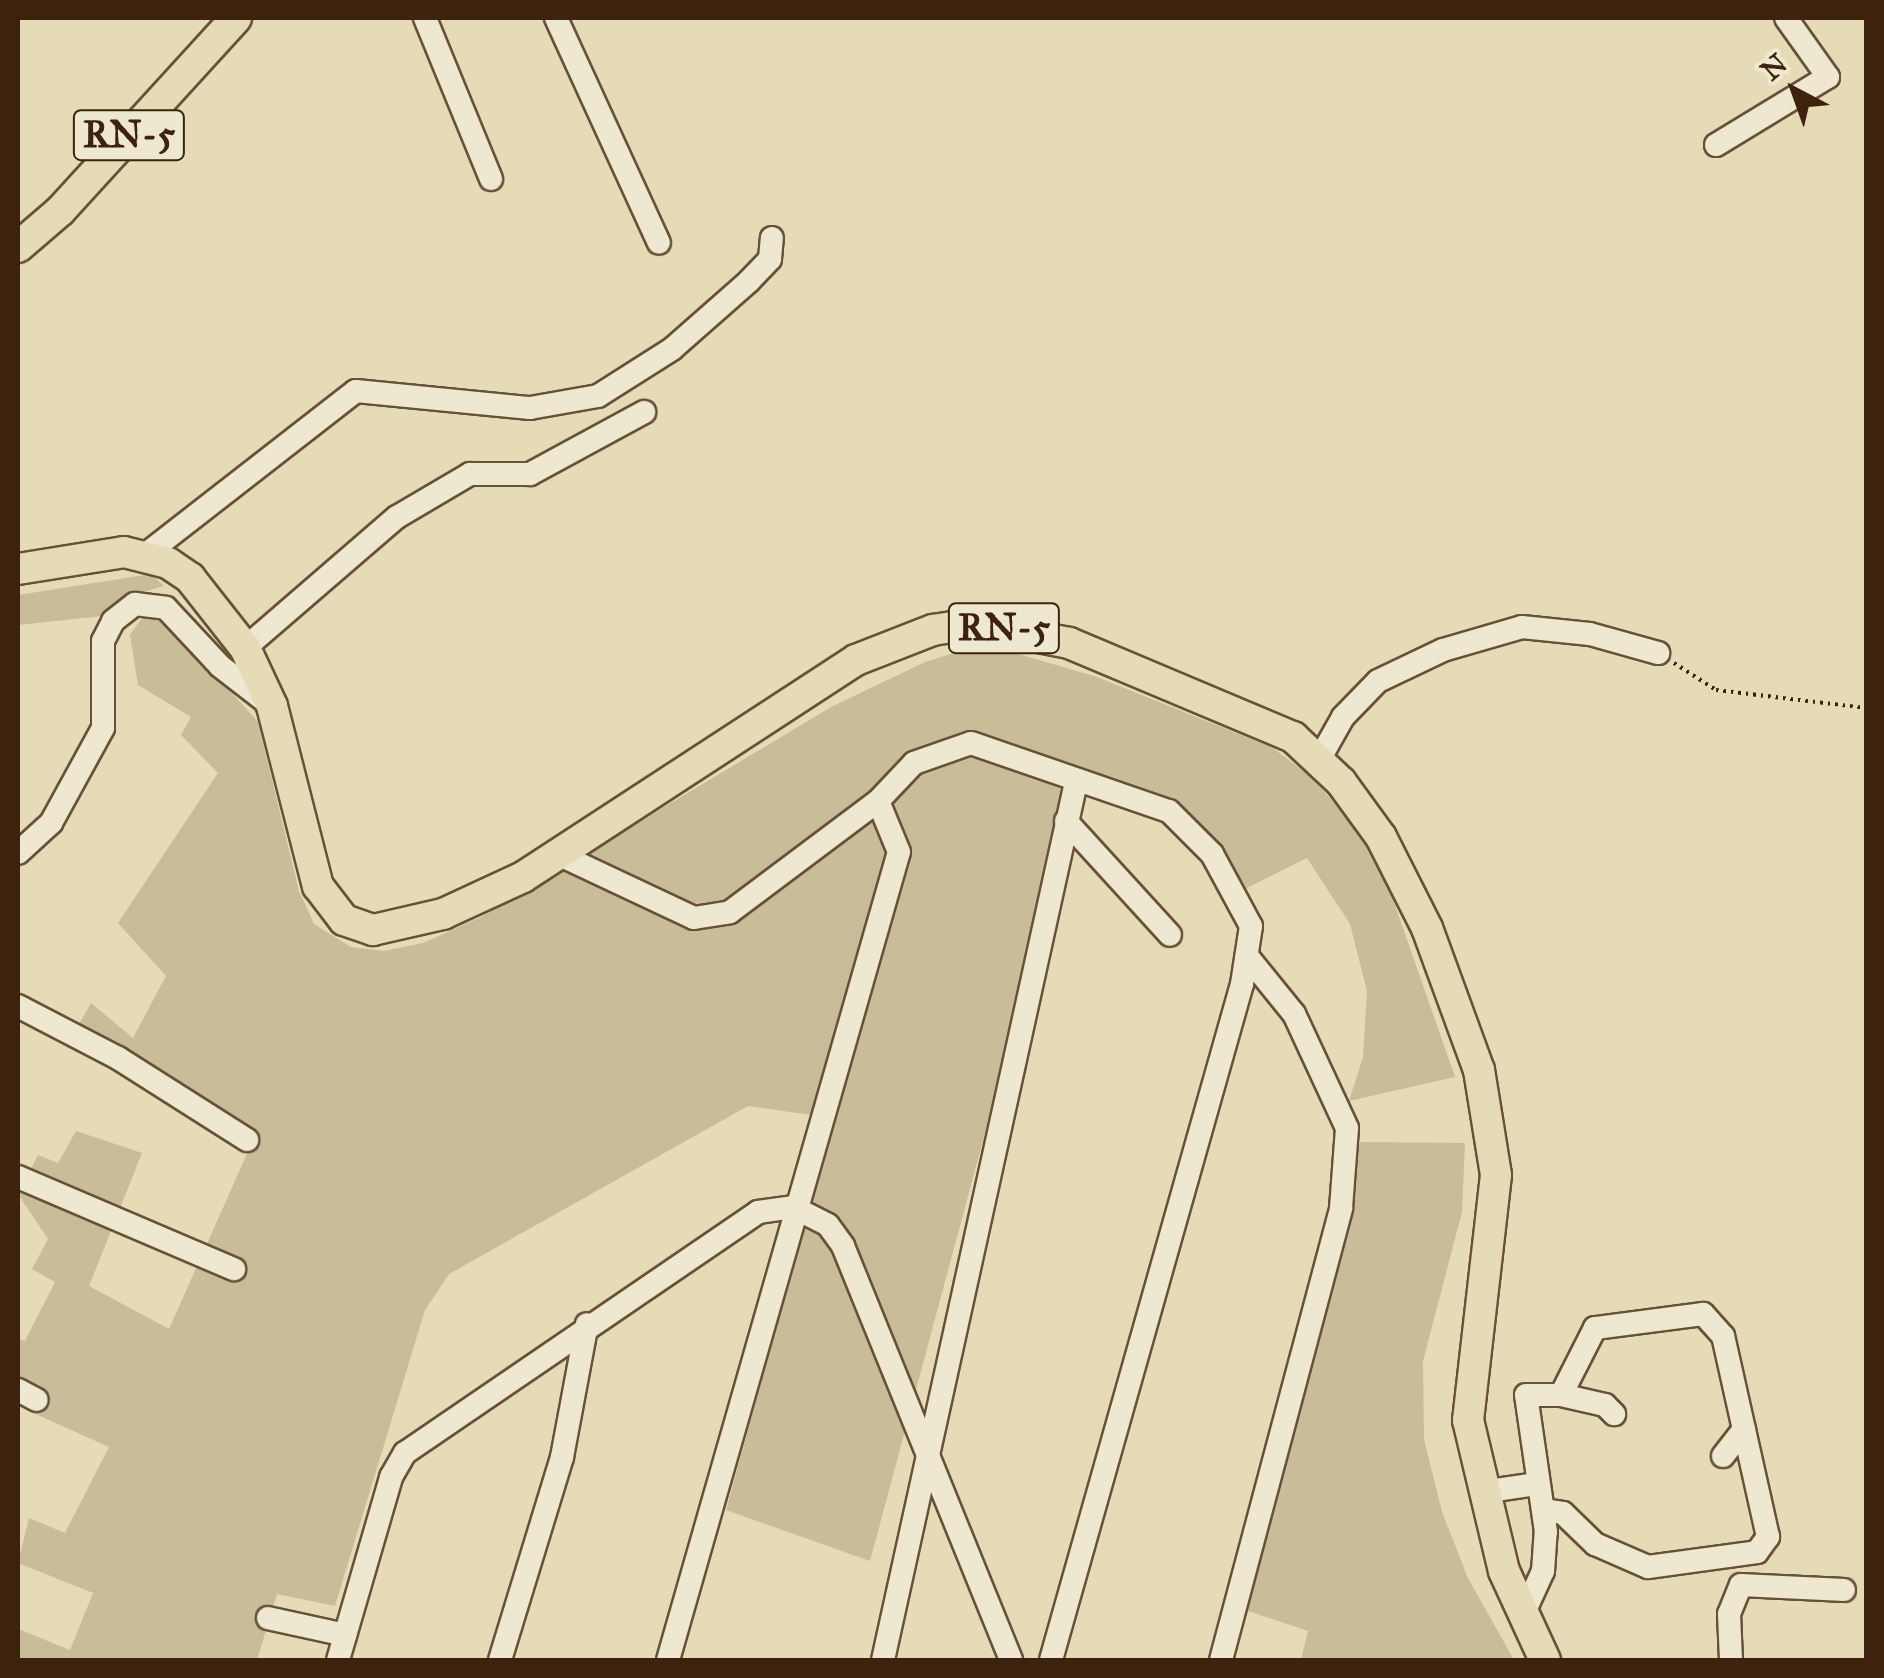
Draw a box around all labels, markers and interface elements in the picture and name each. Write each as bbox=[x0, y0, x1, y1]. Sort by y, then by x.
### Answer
north arrow bbox=[1744, 40, 1844, 140]
text: N bbox=[1754, 46, 1794, 88]
road number: RN-5 bbox=[72, 102, 186, 168]
road number: RN-5 bbox=[946, 595, 1062, 661]

